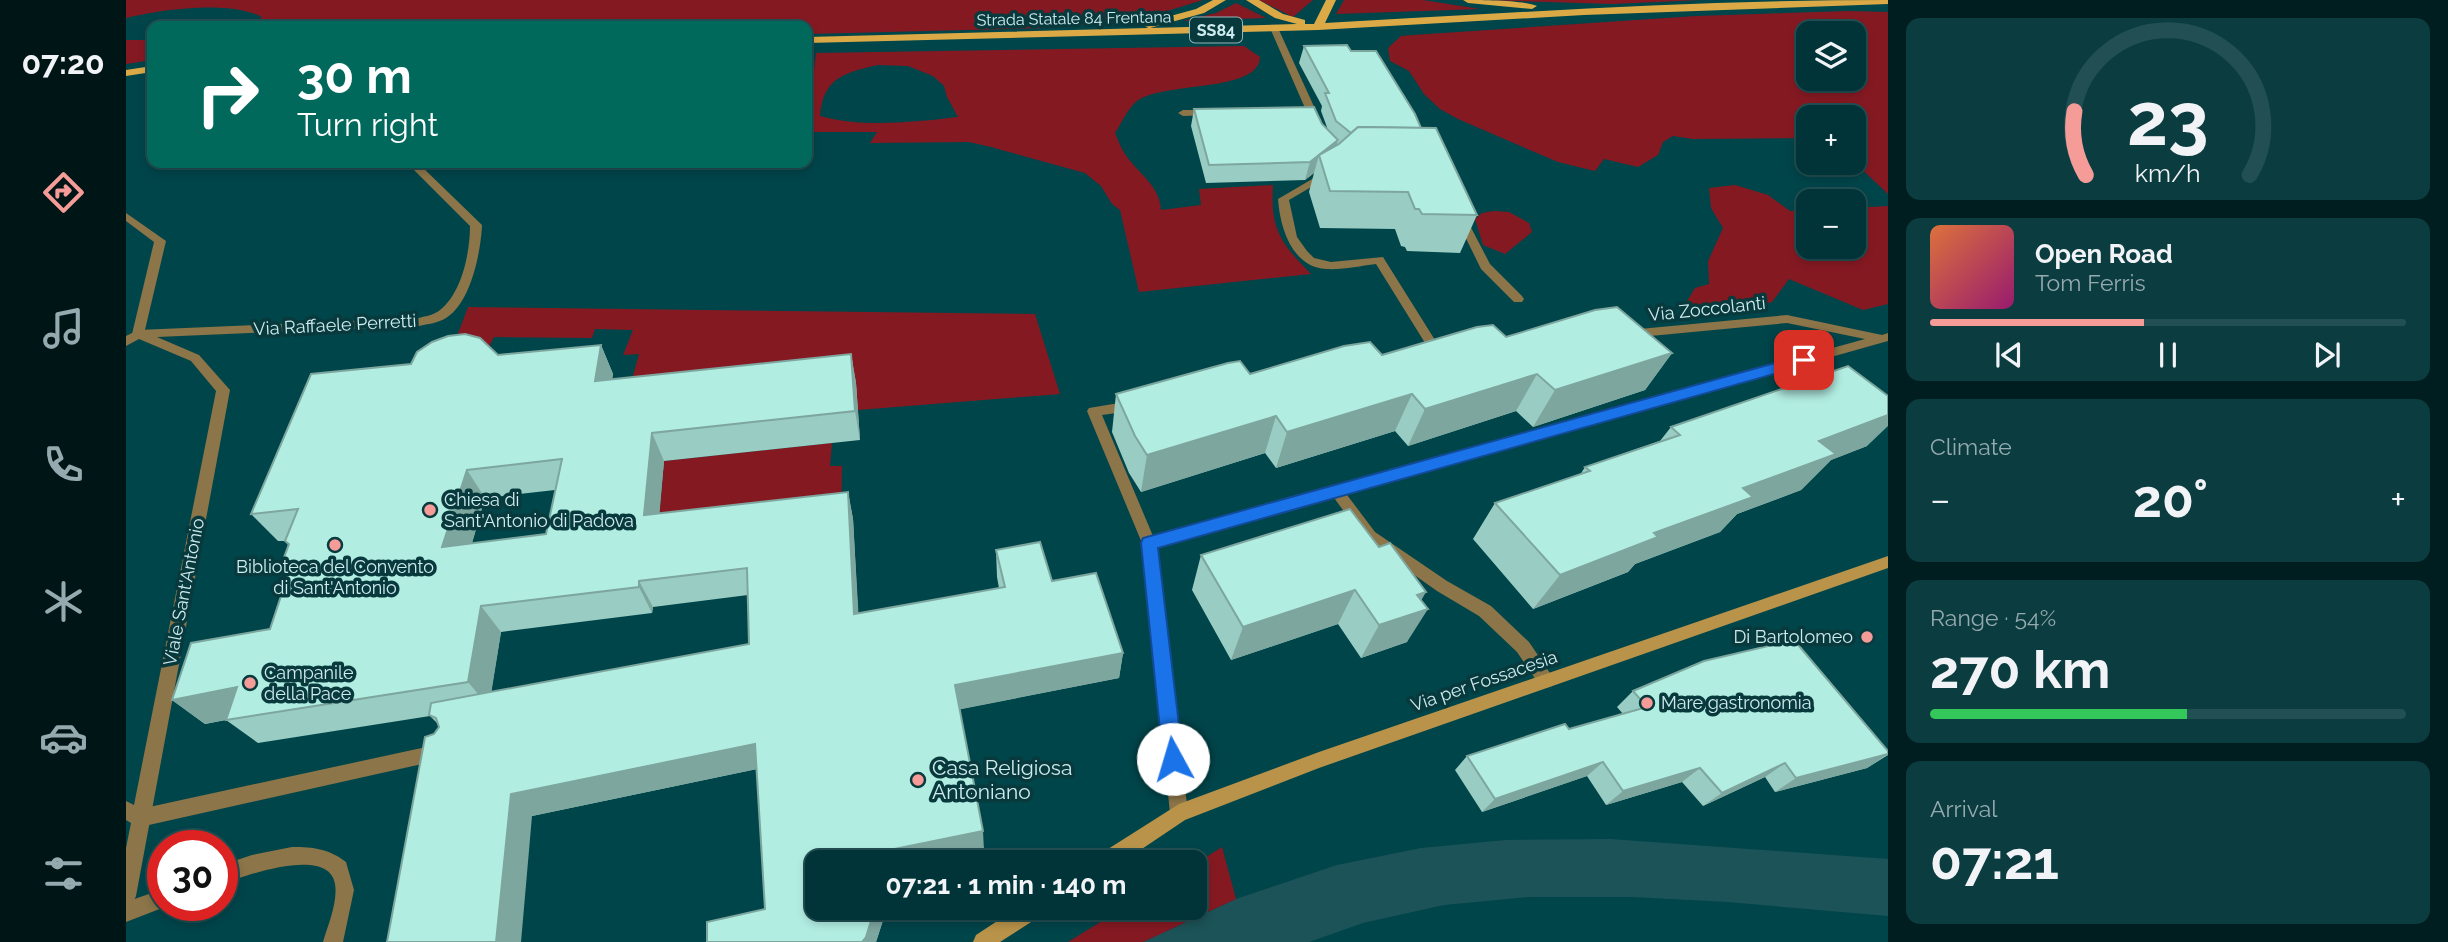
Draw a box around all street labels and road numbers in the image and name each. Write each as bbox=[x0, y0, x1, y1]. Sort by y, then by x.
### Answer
street label: Strada Statale 84 Frentana bbox=[976, 7, 1172, 30]
road number: SS84 bbox=[1190, 18, 1242, 42]
street label: Via Zoccolanti bbox=[1647, 292, 1767, 325]
street label: Via Raffaele Perretti bbox=[253, 310, 417, 339]
street label: Viale Sant'Antonio bbox=[159, 516, 208, 667]
street label: Via per Fossacesia bbox=[1408, 646, 1560, 715]

